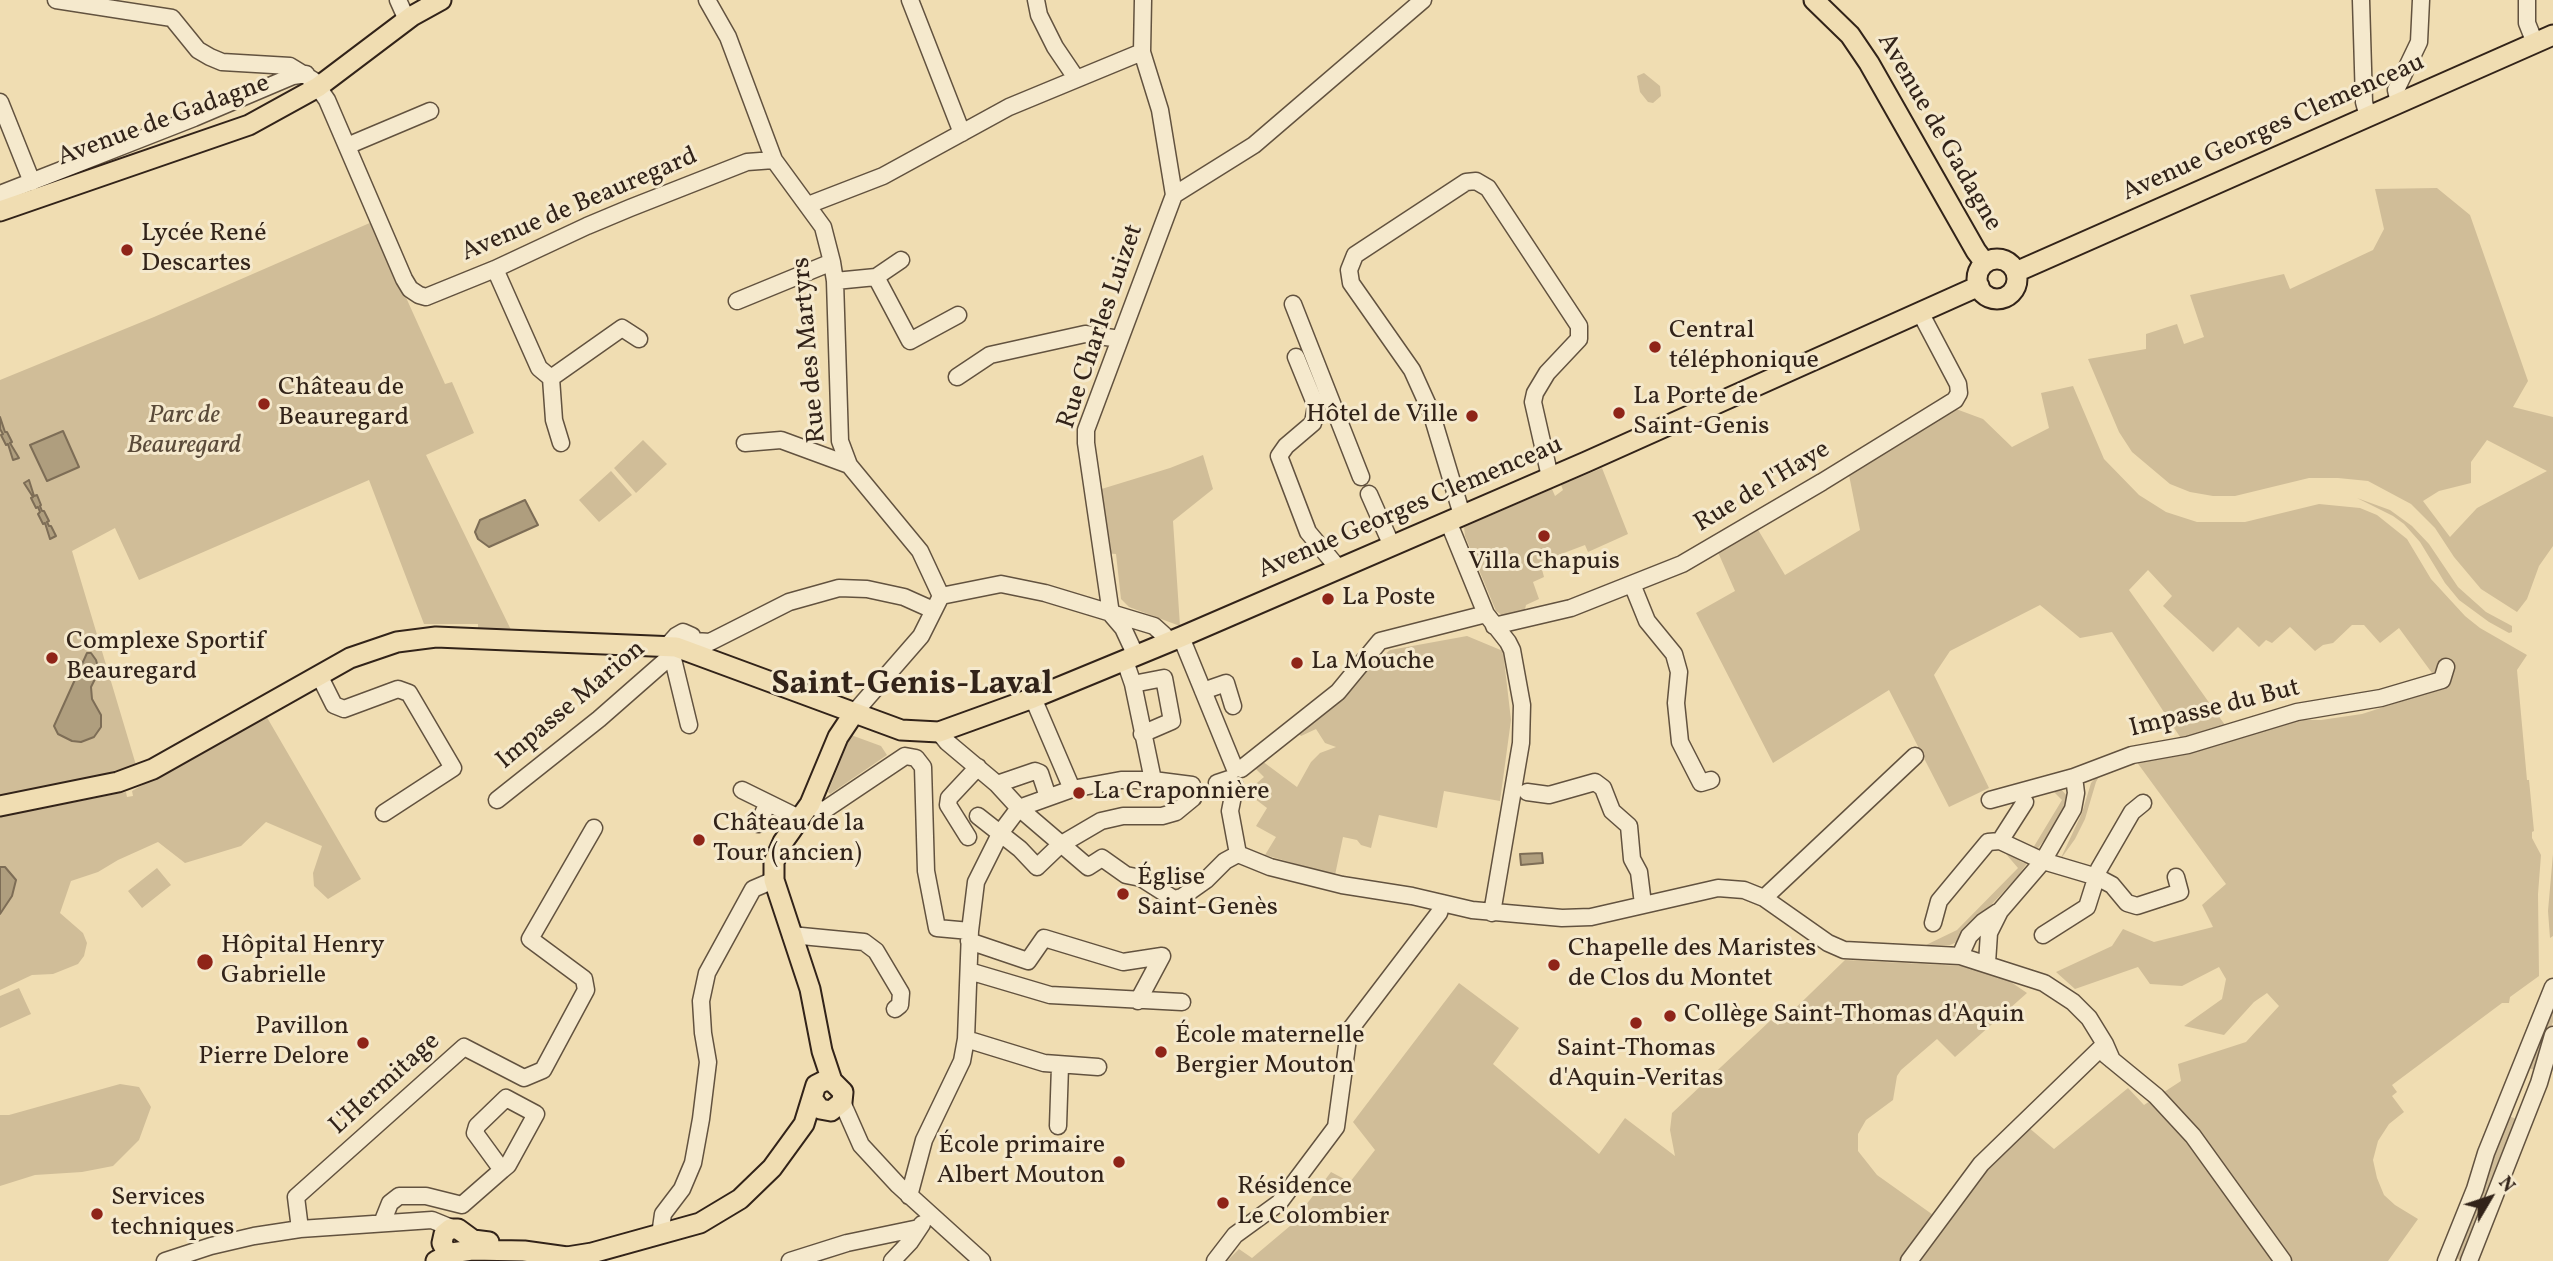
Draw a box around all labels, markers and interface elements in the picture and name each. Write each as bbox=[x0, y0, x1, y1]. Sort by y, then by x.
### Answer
street label: Avenue de Gadagne bbox=[1869, 29, 2007, 237]
street label: Avenue Georges Clemenceau bbox=[2118, 48, 2430, 210]
street label: Avenue de Gadagne bbox=[54, 69, 274, 175]
street label: Avenue de Beauregard bbox=[457, 142, 703, 270]
place label: Lycée René Descartes bbox=[141, 219, 266, 280]
street label: Rue Charles Luizet bbox=[1052, 221, 1152, 433]
marker: Lycée René Descartes bbox=[119, 242, 135, 258]
street label: Rue des Martyrs bbox=[787, 256, 835, 444]
place label: Central téléphonique bbox=[1669, 316, 1819, 378]
marker: Central téléphonique bbox=[1647, 339, 1663, 355]
place label: Château de Beauregard bbox=[278, 373, 409, 434]
place label: La Porte de Saint-Genis bbox=[1633, 382, 1769, 444]
marker: Château de Beauregard bbox=[256, 396, 272, 412]
place label: Hôtel de Ville bbox=[1306, 400, 1458, 432]
park label: Parc de Beauregard bbox=[127, 401, 241, 462]
marker: La Porte de Saint-Genis bbox=[1611, 405, 1627, 421]
marker: Hôtel de Ville bbox=[1464, 408, 1480, 424]
street label: Avenue Georges Clemenceau bbox=[1254, 431, 1568, 587]
street label: Rue de l'Haye bbox=[1690, 435, 1836, 541]
marker: Villa Chapuis bbox=[1536, 528, 1552, 544]
place label: Villa Chapuis bbox=[1468, 547, 1620, 579]
place label: La Poste bbox=[1342, 583, 1435, 615]
marker: La Poste bbox=[1320, 591, 1336, 607]
place label: Complexe Sportif Beauregard bbox=[66, 627, 265, 688]
street label: Impasse Marion bbox=[491, 635, 653, 777]
place label: La Mouche bbox=[1311, 647, 1435, 679]
marker: Complexe Sportif Beauregard bbox=[44, 650, 60, 666]
marker: La Mouche bbox=[1289, 655, 1305, 671]
district label: Saint-Genis-Laval bbox=[771, 667, 1053, 707]
street label: Impasse du But bbox=[2127, 674, 2303, 746]
place label: La Craponnière bbox=[1093, 777, 1270, 809]
marker: La Craponnière bbox=[1071, 785, 1087, 801]
place label: Château de la Tour (ancien) bbox=[713, 809, 865, 870]
marker: Château de la Tour (ancien) bbox=[691, 832, 707, 848]
place label: Église Saint-Genès bbox=[1137, 863, 1278, 924]
marker: Église Saint-Genès bbox=[1115, 886, 1131, 902]
place label: Hôpital Henry Gabrielle bbox=[221, 931, 385, 992]
place label: Chapelle des Maristes de Clos du Montet bbox=[1568, 934, 1816, 996]
marker: Hôpital Henry Gabrielle bbox=[195, 952, 215, 972]
marker: Chapelle des Maristes de Clos du Montet bbox=[1546, 957, 1562, 973]
place label: Collège Saint-Thomas d'Aquin bbox=[1684, 1000, 2025, 1032]
marker: Collège Saint-Thomas d'Aquin bbox=[1662, 1008, 1678, 1024]
place label: Pavillon Pierre Delore bbox=[198, 1012, 349, 1074]
marker: Saint-Thomas d'Aquin-Veritas bbox=[1628, 1015, 1644, 1031]
place label: École maternelle Bergier Mouton bbox=[1175, 1021, 1364, 1082]
street label: L'Hermitage bbox=[324, 1027, 448, 1143]
place label: Saint-Thomas d'Aquin-Veritas bbox=[1549, 1034, 1723, 1096]
marker: Pavillon Pierre Delore bbox=[355, 1035, 371, 1051]
marker: École maternelle Bergier Mouton bbox=[1153, 1044, 1169, 1060]
place label: École primaire Albert Mouton bbox=[937, 1131, 1105, 1192]
marker: École primaire Albert Mouton bbox=[1111, 1154, 1127, 1170]
north arrow bbox=[2455, 1163, 2525, 1233]
text: N bbox=[2492, 1171, 2521, 1198]
place label: Résidence Le Colombier bbox=[1237, 1172, 1390, 1234]
place label: Services techniques bbox=[111, 1183, 234, 1244]
marker: Résidence Le Colombier bbox=[1215, 1195, 1231, 1211]
marker: Services techniques bbox=[89, 1206, 105, 1222]

